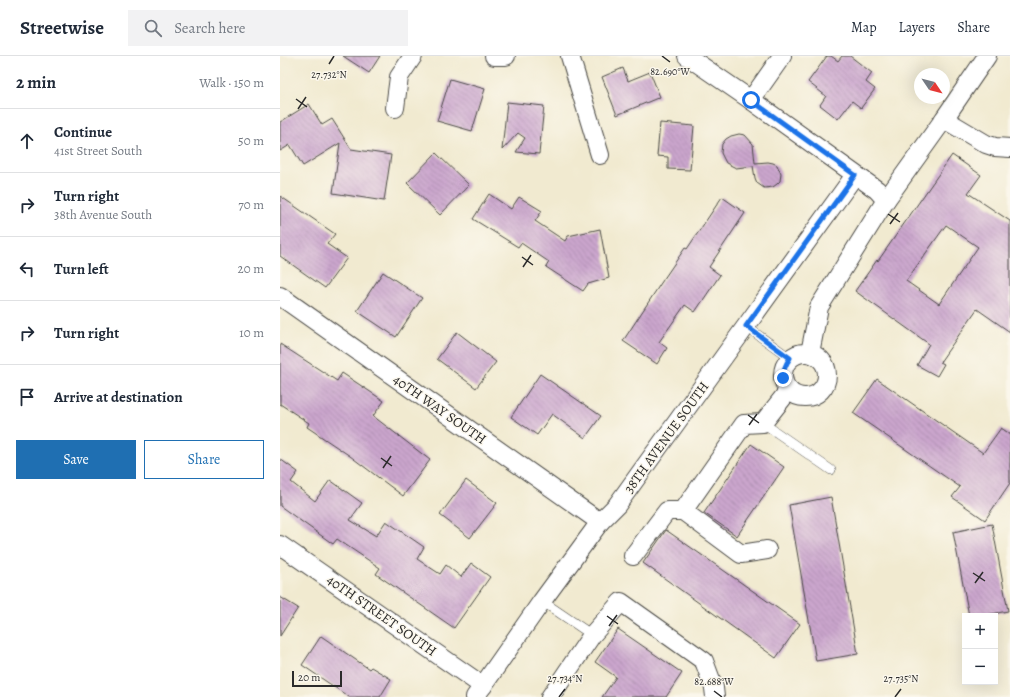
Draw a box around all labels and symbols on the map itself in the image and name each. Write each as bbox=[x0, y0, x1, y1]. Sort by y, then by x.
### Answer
text: 82.690°W bbox=[650, 65, 690, 78]
text: 27.732°N bbox=[311, 68, 347, 81]
north arrow bbox=[914, 68, 950, 104]
route start bbox=[742, 91, 760, 109]
route end bbox=[774, 369, 792, 387]
street label: 40TH WAY SOUTH bbox=[389, 370, 490, 449]
street label: 38TH AVENUE SOUTH bbox=[619, 378, 713, 497]
street label: 40TH STREET SOUTH bbox=[323, 570, 440, 661]
scale bar bbox=[292, 669, 342, 688]
text: 27.734°N bbox=[547, 672, 583, 685]
text: 27.735°N bbox=[884, 672, 918, 685]
text: 82.688°W bbox=[694, 675, 734, 688]

